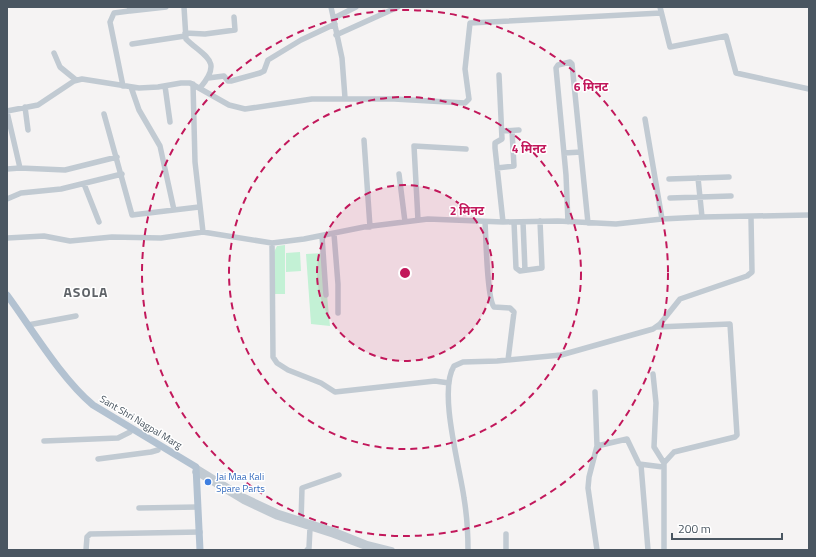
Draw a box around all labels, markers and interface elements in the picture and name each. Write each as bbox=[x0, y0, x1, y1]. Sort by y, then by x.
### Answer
text: 6 मिनट bbox=[574, 77, 609, 96]
text: 4 मिनट bbox=[512, 139, 547, 158]
text: 2 मिनट bbox=[450, 201, 485, 220]
centre of rings bbox=[398, 266, 412, 280]
district label: ASOLA bbox=[63, 281, 109, 302]
street label: Sant Shri Nagpal Marg bbox=[97, 391, 185, 453]
place label: Jai Maa Kali Spare Parts bbox=[216, 469, 265, 496]
marker: Jai Maa Kali Spare Parts bbox=[203, 477, 213, 487]
scale bar bbox=[672, 515, 782, 541]
text: 200 m bbox=[678, 519, 711, 538]

